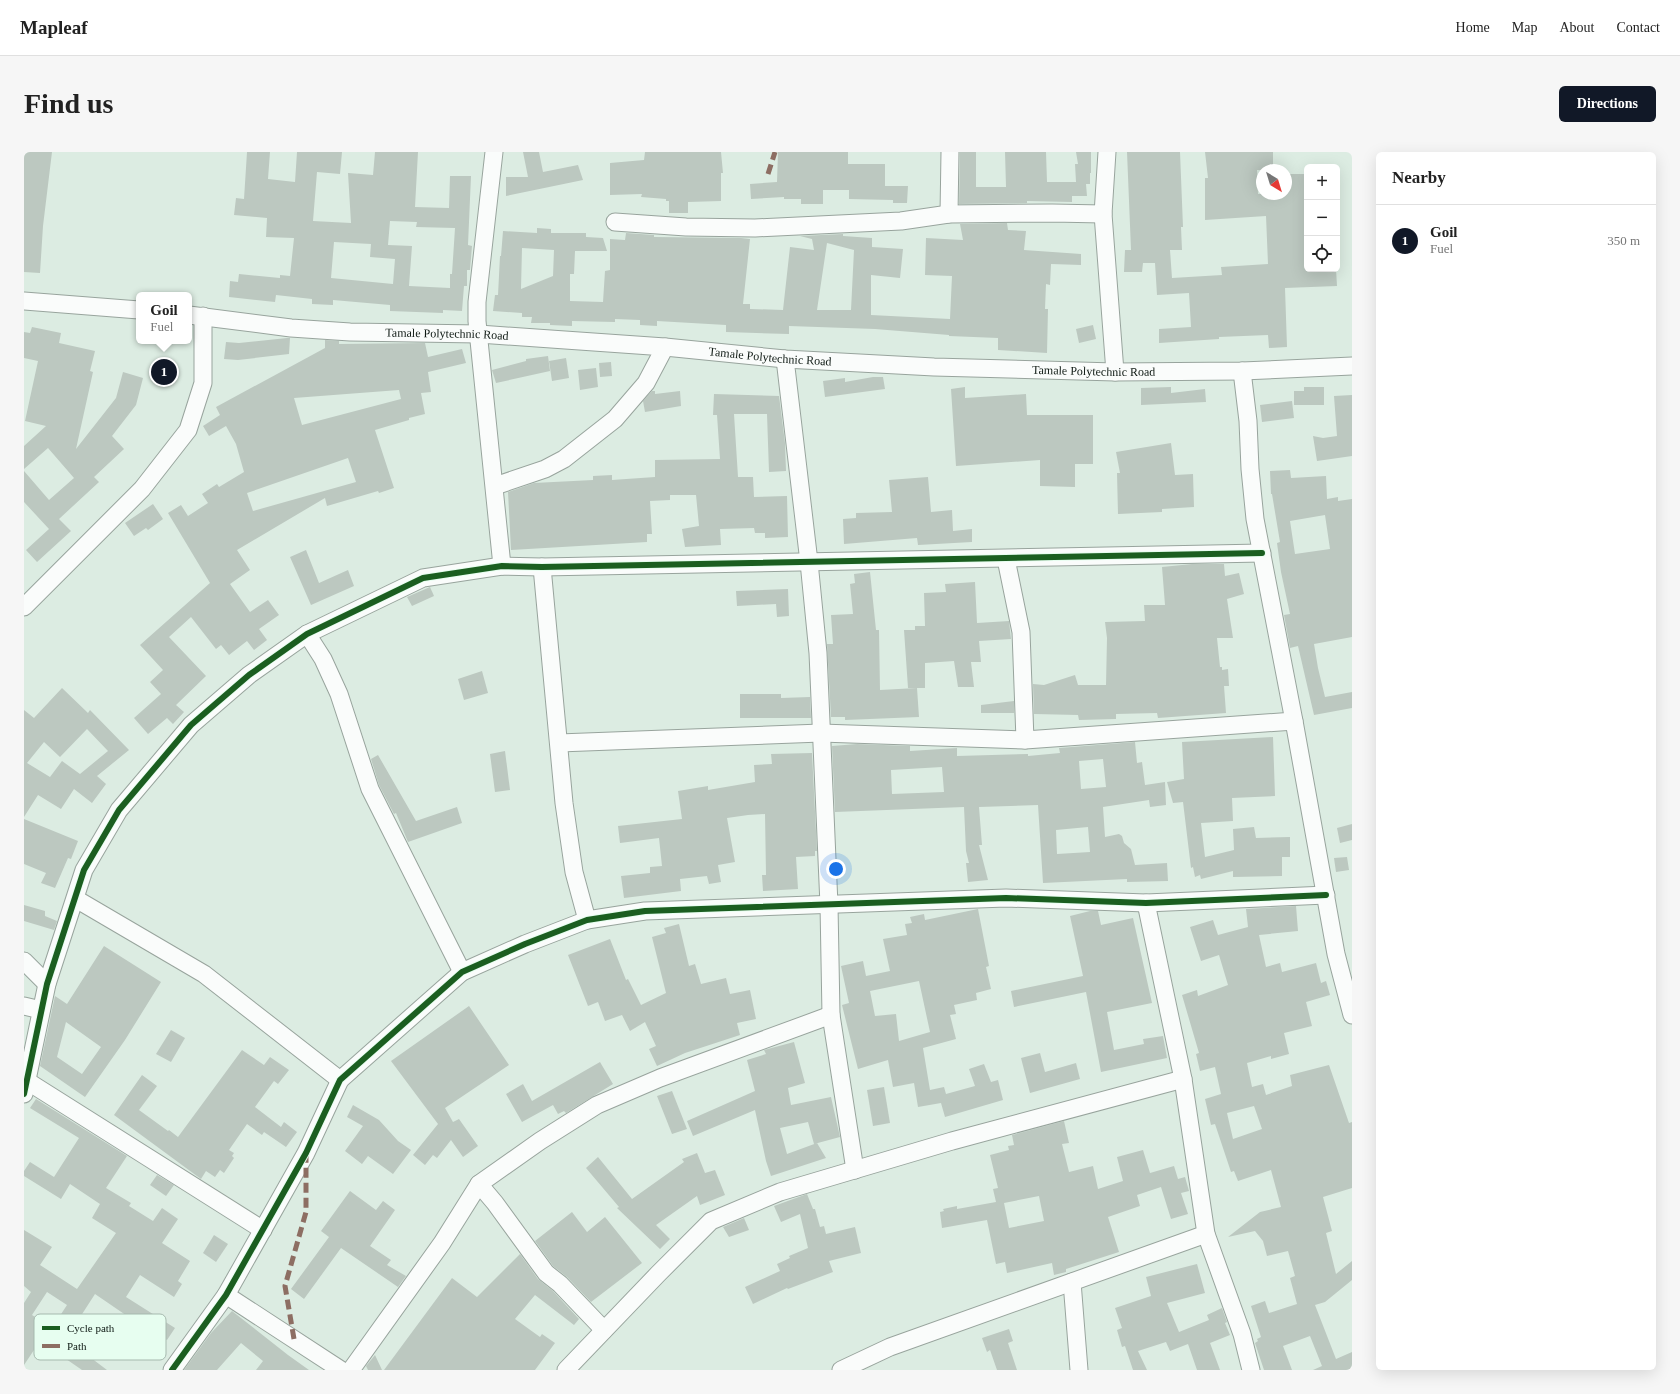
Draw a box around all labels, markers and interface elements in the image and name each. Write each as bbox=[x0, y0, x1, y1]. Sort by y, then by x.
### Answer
text: Mapleaf bbox=[20, 17, 88, 38]
text: Home bbox=[1456, 20, 1490, 35]
text: Map bbox=[1512, 20, 1537, 35]
text: About bbox=[1559, 20, 1594, 35]
text: Contact bbox=[1616, 20, 1660, 35]
button: Directions bbox=[1559, 86, 1656, 122]
text: Find us bbox=[24, 88, 114, 119]
north arrow bbox=[1256, 164, 1292, 200]
map controls bbox=[1304, 164, 1340, 272]
button: + bbox=[1304, 164, 1340, 200]
text: Nearby bbox=[1392, 168, 1446, 187]
button: − bbox=[1304, 200, 1340, 236]
text: Goil bbox=[1430, 224, 1458, 240]
text: 1 bbox=[1402, 233, 1408, 248]
text: 350 m bbox=[1607, 233, 1640, 248]
button: locate bbox=[1304, 236, 1340, 272]
text: Fuel bbox=[1430, 241, 1453, 256]
popup bbox=[136, 292, 192, 344]
text: Goil bbox=[150, 302, 178, 318]
text: Fuel bbox=[150, 319, 173, 334]
street label: Tamale Polytechnic Road bbox=[385, 326, 509, 343]
street label: Tamale Polytechnic Road bbox=[708, 344, 832, 368]
pin: 1 bbox=[151, 357, 177, 387]
street label: Tamale Polytechnic Road bbox=[1032, 363, 1155, 379]
your location bbox=[826, 859, 846, 879]
legend bbox=[34, 1314, 166, 1360]
text: Cycle path bbox=[67, 1322, 115, 1334]
text: Path bbox=[67, 1340, 87, 1352]

